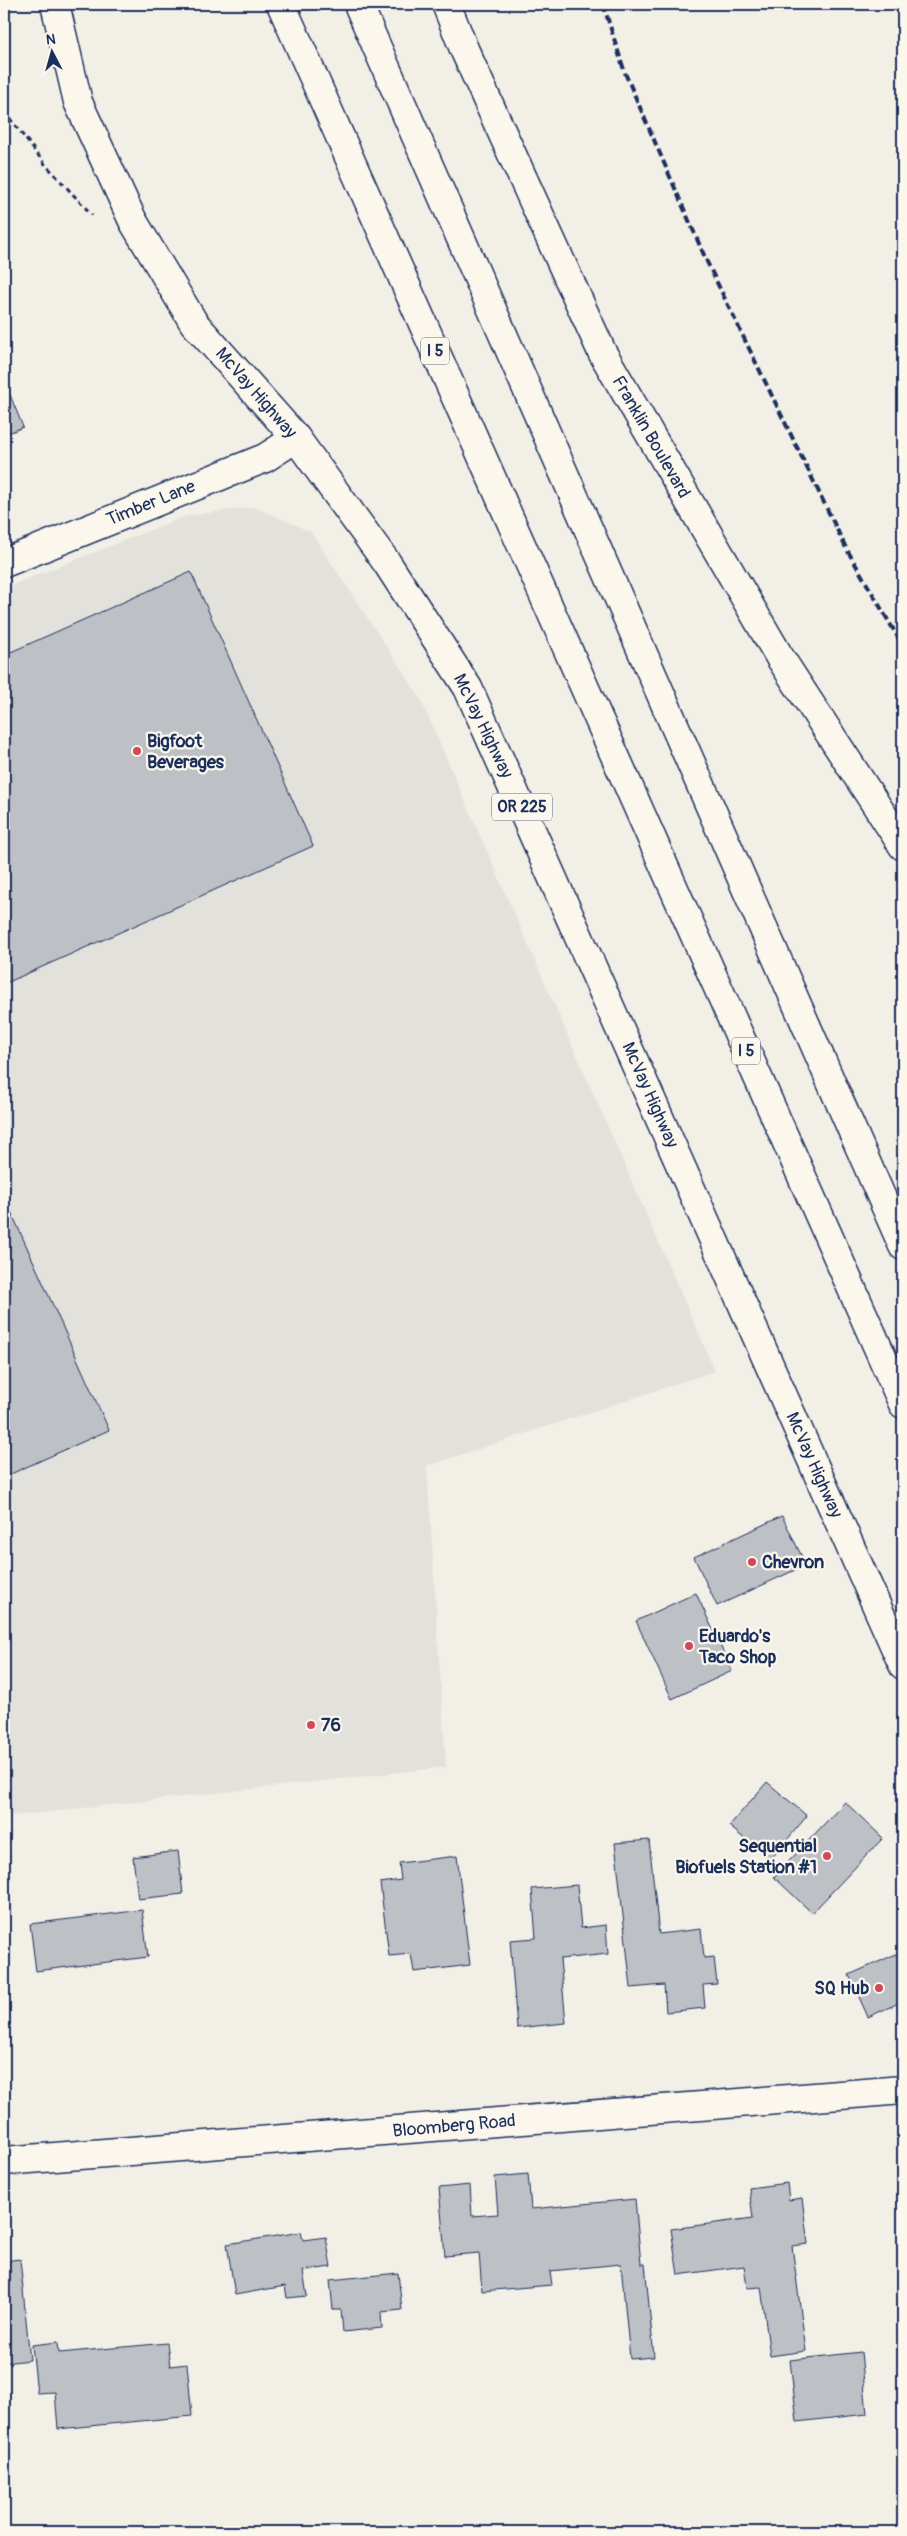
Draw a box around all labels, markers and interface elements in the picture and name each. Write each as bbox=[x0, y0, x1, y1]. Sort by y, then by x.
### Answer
north arrow bbox=[28, 28, 78, 78]
text: N bbox=[45, 31, 56, 49]
road number: I 5 bbox=[421, 338, 449, 364]
street label: McVay Highway bbox=[210, 343, 302, 444]
street label: Franklin Boulevard bbox=[607, 372, 695, 502]
street label: Timber Lane bbox=[103, 475, 199, 531]
street label: McVay Highway bbox=[448, 670, 518, 782]
place label: Bigfoot Beverages bbox=[147, 730, 225, 774]
marker: Bigfoot Beverages bbox=[131, 745, 143, 757]
road number: OR 225 bbox=[492, 794, 552, 820]
road number: I 5 bbox=[732, 1038, 760, 1064]
street label: McVay Highway bbox=[616, 1039, 684, 1152]
street label: McVay Highway bbox=[780, 1409, 848, 1522]
place label: Chevron bbox=[762, 1551, 824, 1574]
marker: Chevron bbox=[746, 1556, 758, 1568]
place label: Eduardo's Taco Shop bbox=[698, 1625, 777, 1669]
marker: Eduardo's Taco Shop bbox=[683, 1640, 695, 1652]
place label: 76 bbox=[321, 1714, 341, 1737]
marker: 76 bbox=[305, 1719, 317, 1731]
place label: Sequential Biofuels Station #1 bbox=[675, 1835, 817, 1879]
marker: Sequential Biofuels Station #1 bbox=[821, 1850, 833, 1862]
place label: SQ Hub bbox=[814, 1977, 869, 2000]
marker: SQ Hub bbox=[873, 1982, 885, 1994]
street label: Bloomberg Road bbox=[391, 2109, 517, 2143]

